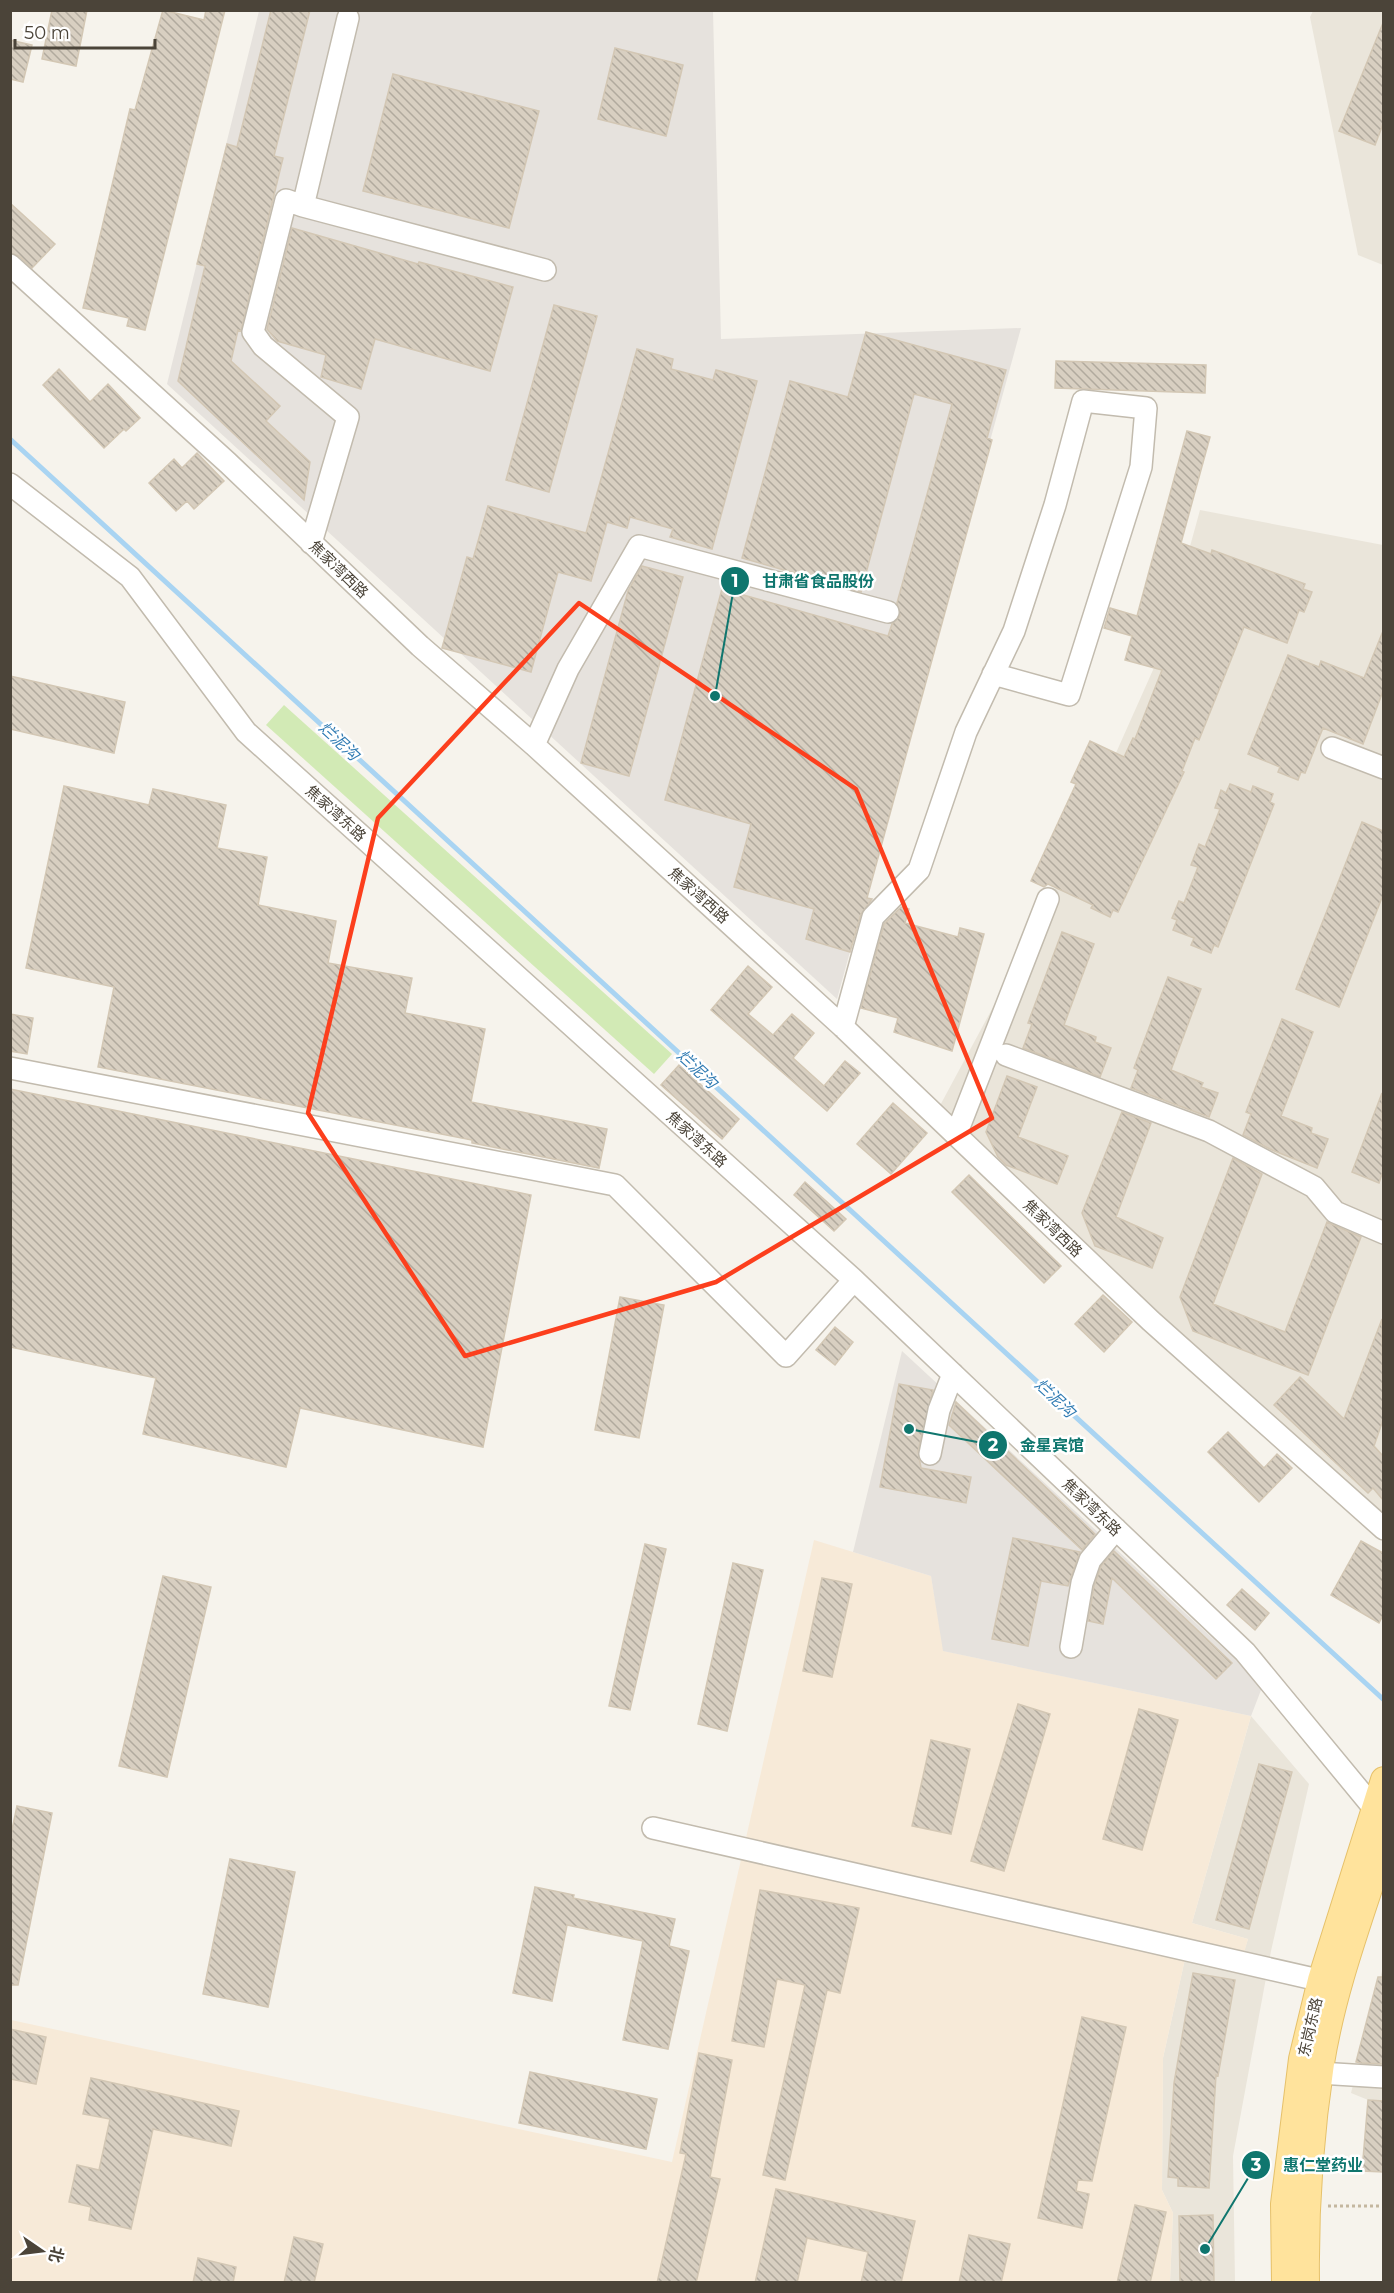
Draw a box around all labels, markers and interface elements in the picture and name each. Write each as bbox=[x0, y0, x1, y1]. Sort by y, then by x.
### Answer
scale bar bbox=[15, 12, 154, 50]
text: 50 m bbox=[24, 22, 70, 44]
street label: 焦家湾西路 bbox=[305, 536, 373, 602]
callout: 甘肃省食品股份 bbox=[720, 564, 886, 598]
text: 1 bbox=[731, 570, 739, 592]
text: 甘肃省食品股份 bbox=[762, 572, 874, 591]
water label: 烂泥沟 bbox=[315, 718, 364, 766]
street label: 焦家湾东路 bbox=[302, 781, 370, 845]
street label: 焦家湾西路 bbox=[665, 863, 733, 927]
water label: 烂泥沟 bbox=[673, 1046, 722, 1094]
street label: 焦家湾东路 bbox=[663, 1107, 731, 1171]
street label: 焦家湾西路 bbox=[1019, 1195, 1087, 1261]
water label: 烂泥沟 bbox=[1031, 1375, 1080, 1423]
callout: 金星宾馆 bbox=[978, 1428, 1096, 1462]
text: 2 bbox=[988, 1434, 999, 1456]
text: 金星宾馆 bbox=[1020, 1436, 1084, 1455]
street label: 焦家湾东路 bbox=[1058, 1474, 1126, 1540]
street label: 东岗东路 bbox=[1294, 1996, 1326, 2058]
callout: 惠仁堂药业 bbox=[1241, 2148, 1375, 2182]
text: 3 bbox=[1250, 2154, 1262, 2176]
text: 惠仁堂药业 bbox=[1283, 2156, 1363, 2175]
north arrow bbox=[12, 2221, 72, 2281]
text: 北 bbox=[45, 2244, 67, 2265]

